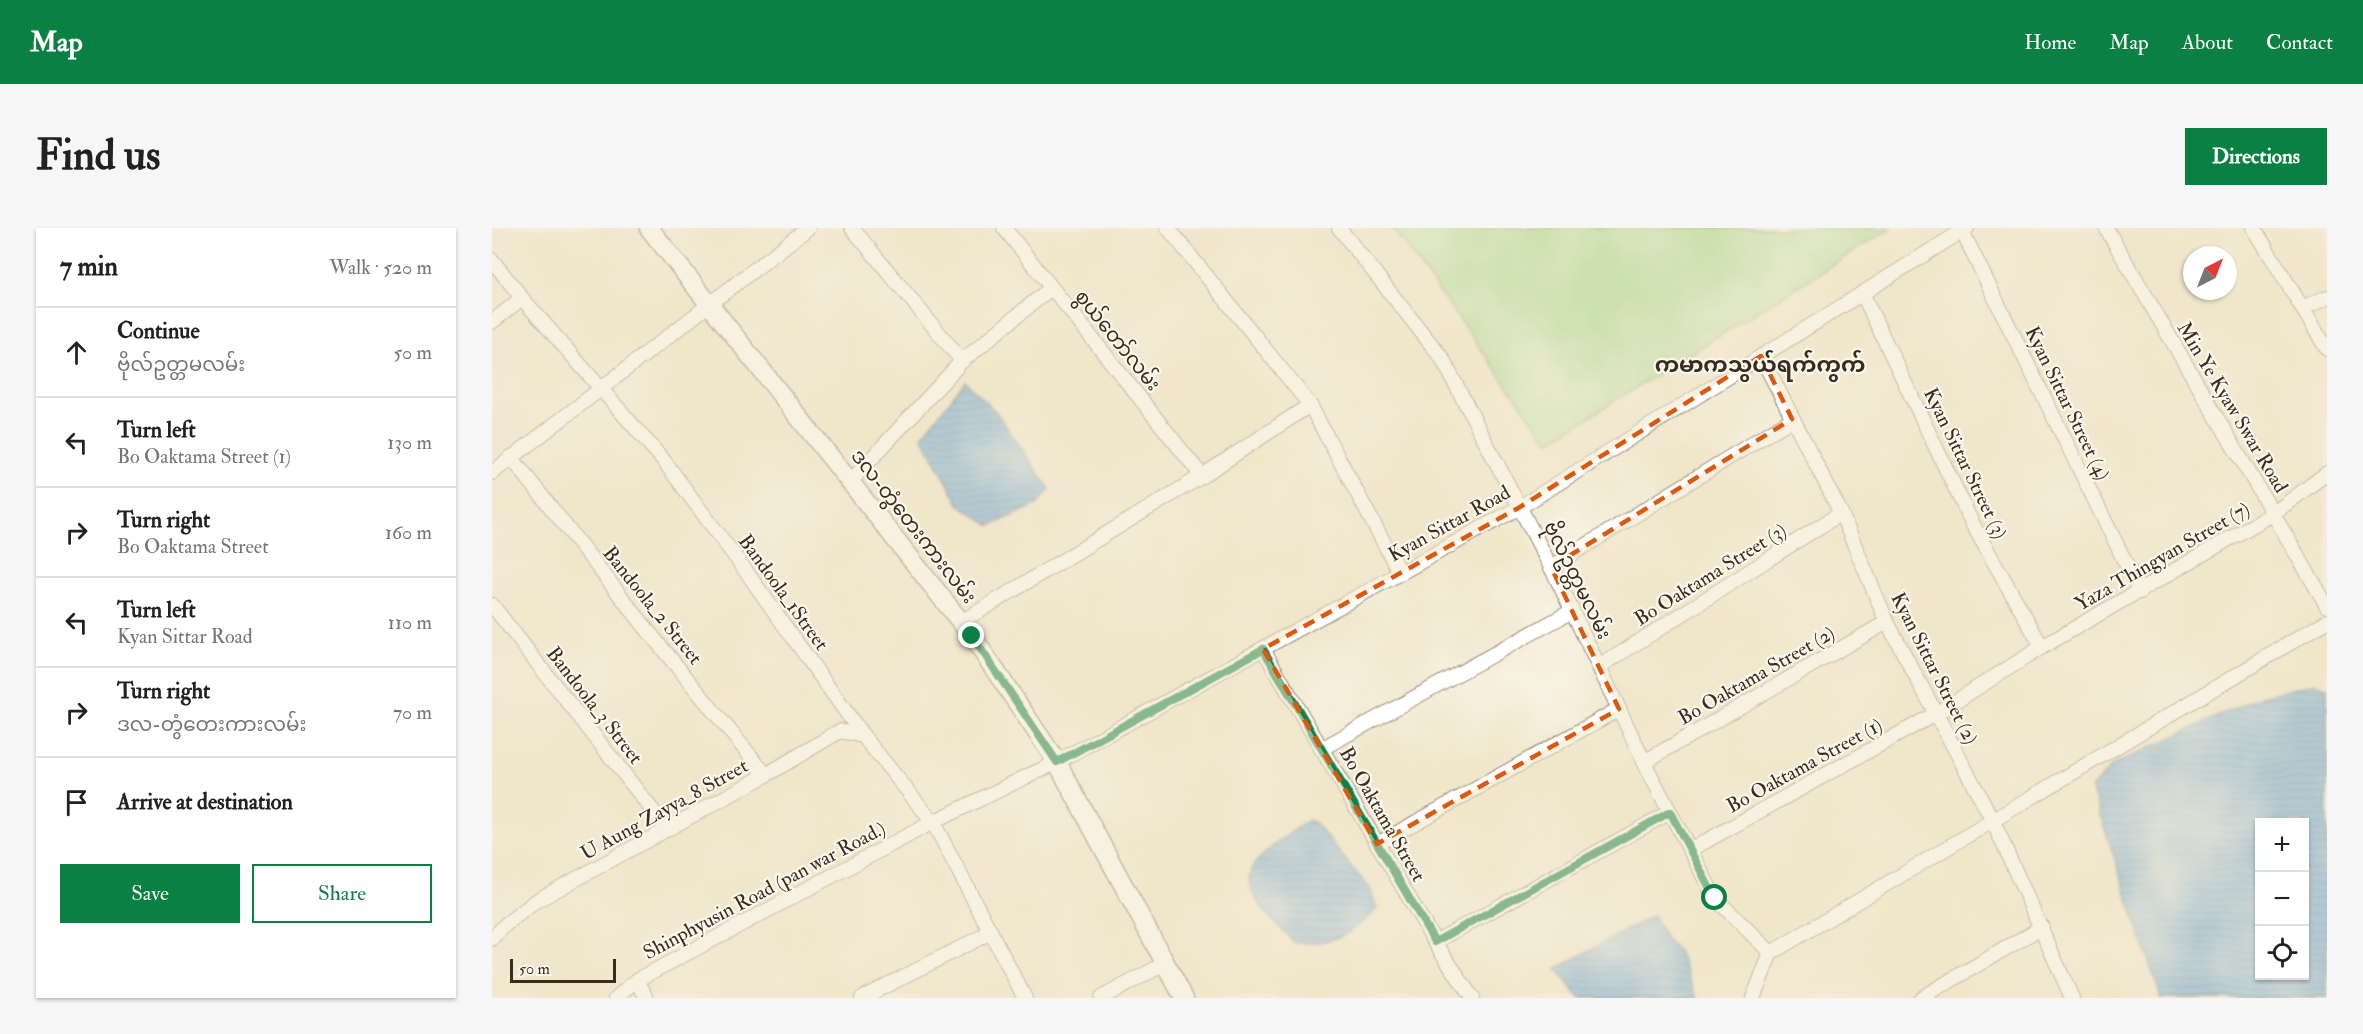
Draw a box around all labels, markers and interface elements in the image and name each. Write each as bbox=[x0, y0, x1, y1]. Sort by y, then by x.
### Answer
text: Map bbox=[30, 25, 83, 60]
text: Home bbox=[2024, 29, 2076, 56]
text: Map bbox=[2109, 29, 2149, 56]
text: About bbox=[2182, 29, 2233, 56]
text: Contact bbox=[2266, 29, 2333, 56]
button: Directions bbox=[2185, 128, 2327, 185]
text: Find us bbox=[36, 130, 160, 182]
north arrow bbox=[2183, 246, 2237, 300]
text: 7 min bbox=[60, 251, 118, 283]
text: Walk · 520 m bbox=[329, 255, 432, 280]
street label: စွယ်တော်လမ်း bbox=[1067, 283, 1168, 398]
text: Continue bbox=[117, 317, 200, 345]
street label: Min Ye Kyaw Swar Road bbox=[2172, 317, 2294, 497]
street label: Kyan Sittar Street (4) bbox=[2020, 322, 2116, 484]
icon: ahead bbox=[60, 336, 93, 369]
text: 50 m bbox=[393, 340, 432, 365]
district label: ကမာကသွယ်ရက်ကွက် bbox=[1655, 349, 1865, 382]
text: ဗိုလ်ဥတ္တမလမ်း bbox=[117, 352, 245, 377]
street label: Kyan Sittar Street (3) bbox=[1918, 384, 2013, 543]
text: Turn left bbox=[117, 416, 196, 444]
icon: left bbox=[60, 426, 93, 459]
text: 130 m bbox=[387, 430, 432, 455]
street label: ဒလ-တွံတေးကားလမ်း bbox=[843, 443, 983, 611]
text: Bo Oaktama Street (1) bbox=[117, 444, 291, 469]
street label: Kyan Sittar Road bbox=[1384, 480, 1515, 567]
street label: Yaza Thingyan Street (7) bbox=[2071, 496, 2254, 617]
text: Turn right bbox=[117, 506, 210, 534]
icon: right bbox=[60, 516, 93, 549]
street label: ဗိုလ်ဥတ္တမလမ်း bbox=[1535, 516, 1619, 645]
street label: Bo Oaktama Street (3) bbox=[1630, 518, 1791, 631]
text: 160 m bbox=[385, 520, 432, 545]
street label: Bandoola_1Street bbox=[733, 529, 834, 656]
text: Bo Oaktama Street bbox=[117, 534, 269, 559]
street label: Bandoola_2 Street bbox=[597, 541, 708, 670]
street label: Kyan Sittar Street (2) bbox=[1885, 588, 1984, 748]
text: Turn left bbox=[117, 596, 196, 624]
icon: left bbox=[60, 606, 93, 639]
text: 110 m bbox=[388, 610, 432, 635]
street label: Bo Oaktama Street (2) bbox=[1673, 620, 1839, 730]
route end bbox=[958, 622, 984, 648]
text: Kyan Sittar Road bbox=[117, 624, 253, 649]
street label: Bandoola_3 Street bbox=[541, 641, 649, 770]
text: Turn right bbox=[117, 677, 210, 705]
icon: right bbox=[60, 696, 93, 729]
text: 70 m bbox=[393, 700, 432, 725]
text: ဒလ-တွံတေးကားလမ်း bbox=[117, 712, 306, 737]
street label: Bo Oaktama Street (1) bbox=[1722, 712, 1886, 819]
street label: Bo Oaktama Street bbox=[1334, 742, 1432, 887]
street label: U Aung Zayya_8 Street bbox=[576, 753, 753, 866]
icon: arrive bbox=[60, 786, 93, 819]
text: Arrive at destination bbox=[117, 788, 293, 816]
street label: Shinphyusin Road (pan war Road.) bbox=[639, 816, 890, 966]
map controls bbox=[2255, 818, 2309, 980]
button: + bbox=[2255, 818, 2309, 872]
button: Save bbox=[60, 864, 240, 923]
button: Share bbox=[252, 864, 432, 923]
button: − bbox=[2255, 872, 2309, 926]
route start bbox=[1701, 884, 1727, 910]
button: locate bbox=[2255, 926, 2309, 980]
scale bar bbox=[510, 956, 616, 984]
text: 50 m bbox=[519, 959, 550, 979]

